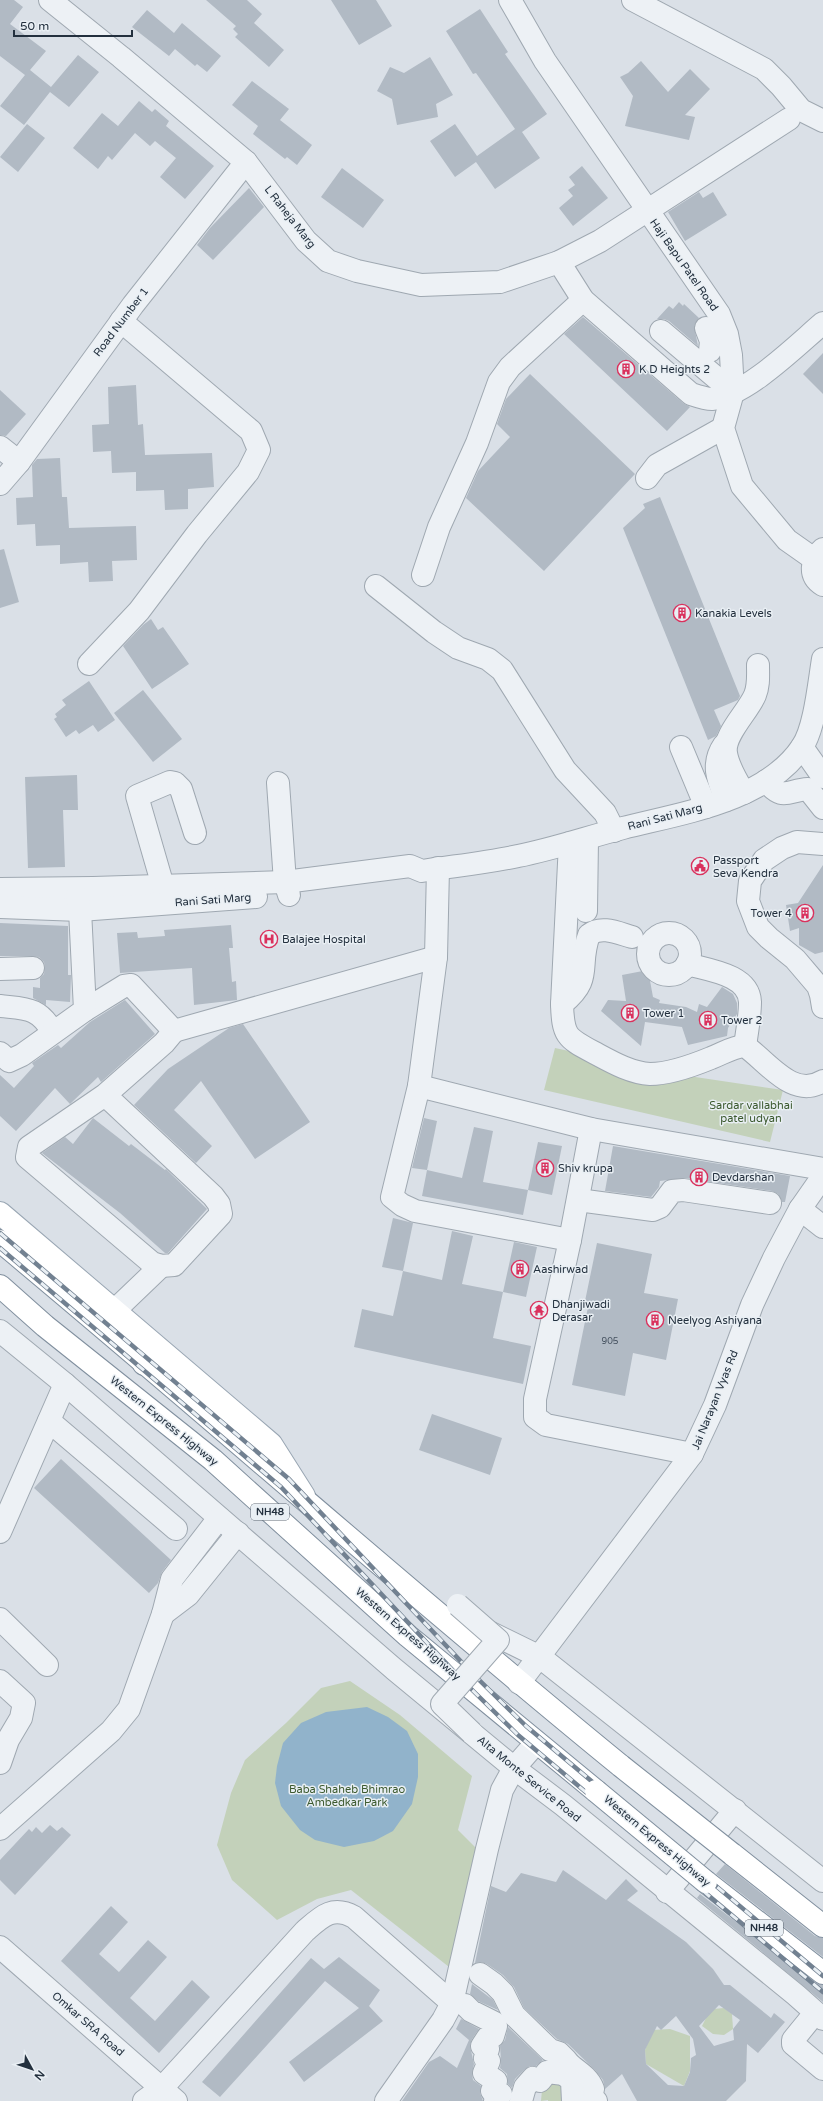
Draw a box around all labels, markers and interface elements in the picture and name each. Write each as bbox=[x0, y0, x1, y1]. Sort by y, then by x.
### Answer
scale bar bbox=[14, 12, 132, 38]
text: 50 m bbox=[20, 19, 49, 33]
street label: L Raheja Marg bbox=[262, 183, 318, 251]
street label: Haji Bapu Patel Road bbox=[647, 216, 721, 314]
street label: Road Number 1 bbox=[91, 285, 151, 359]
building icon: K D Heights 2 bbox=[616, 359, 636, 379]
place label: K D Heights 2 bbox=[639, 363, 710, 376]
building icon: Kanakia Levels bbox=[672, 603, 692, 623]
place label: Kanakia Levels bbox=[695, 607, 772, 620]
street label: Rani Sati Marg bbox=[626, 801, 704, 833]
place label: Passport Seva Kendra bbox=[713, 854, 778, 880]
public building icon: Passport Seva Kendra bbox=[690, 856, 710, 876]
street label: Rani Sati Marg bbox=[174, 891, 252, 909]
building icon: Tower 4 bbox=[795, 903, 815, 923]
place label: Tower 4 bbox=[751, 907, 792, 920]
hospital icon: Balajee Hospital bbox=[259, 929, 279, 949]
place label: Balajee Hospital bbox=[282, 933, 366, 946]
building icon: Tower 1 bbox=[620, 1003, 640, 1023]
place label: Tower 1 bbox=[643, 1007, 684, 1020]
building icon: Tower 2 bbox=[698, 1010, 718, 1030]
place label: Tower 2 bbox=[721, 1014, 763, 1027]
park label: Sardar vallabhai patel udyan bbox=[709, 1099, 793, 1125]
building icon: Shiv krupa bbox=[535, 1158, 555, 1178]
place label: Shiv krupa bbox=[558, 1162, 613, 1175]
building icon: Devdarshan bbox=[689, 1167, 709, 1187]
place label: Devdarshan bbox=[712, 1171, 774, 1184]
building icon: Aashirwad bbox=[510, 1259, 530, 1279]
place label: Aashirwad bbox=[533, 1263, 588, 1276]
place label: Dhanjiwadi Derasar bbox=[552, 1298, 610, 1324]
temple icon: Dhanjiwadi Derasar bbox=[529, 1300, 549, 1320]
building icon: Neelyog Ashiyana bbox=[645, 1310, 665, 1330]
place label: Neelyog Ashiyana bbox=[668, 1314, 762, 1327]
house number: 905 bbox=[602, 1336, 619, 1347]
street label: Jai Narayan Vyas Rd bbox=[689, 1348, 741, 1452]
street label: Western Express Highway bbox=[107, 1373, 221, 1469]
road number: NH48 bbox=[251, 1504, 289, 1520]
street label: Western Express Highway bbox=[353, 1585, 463, 1683]
street label: Alta Monte Service Road bbox=[475, 1733, 583, 1825]
park label: Baba Shaheb Bhimrao Ambedkar Park bbox=[289, 1783, 405, 1809]
street label: Western Express Highway bbox=[601, 1793, 713, 1889]
road number: NH48 bbox=[745, 1920, 783, 1936]
street label: Omkar SRA Road bbox=[49, 1989, 127, 2059]
north arrow bbox=[12, 2049, 52, 2089]
text: N bbox=[31, 2068, 47, 2083]

